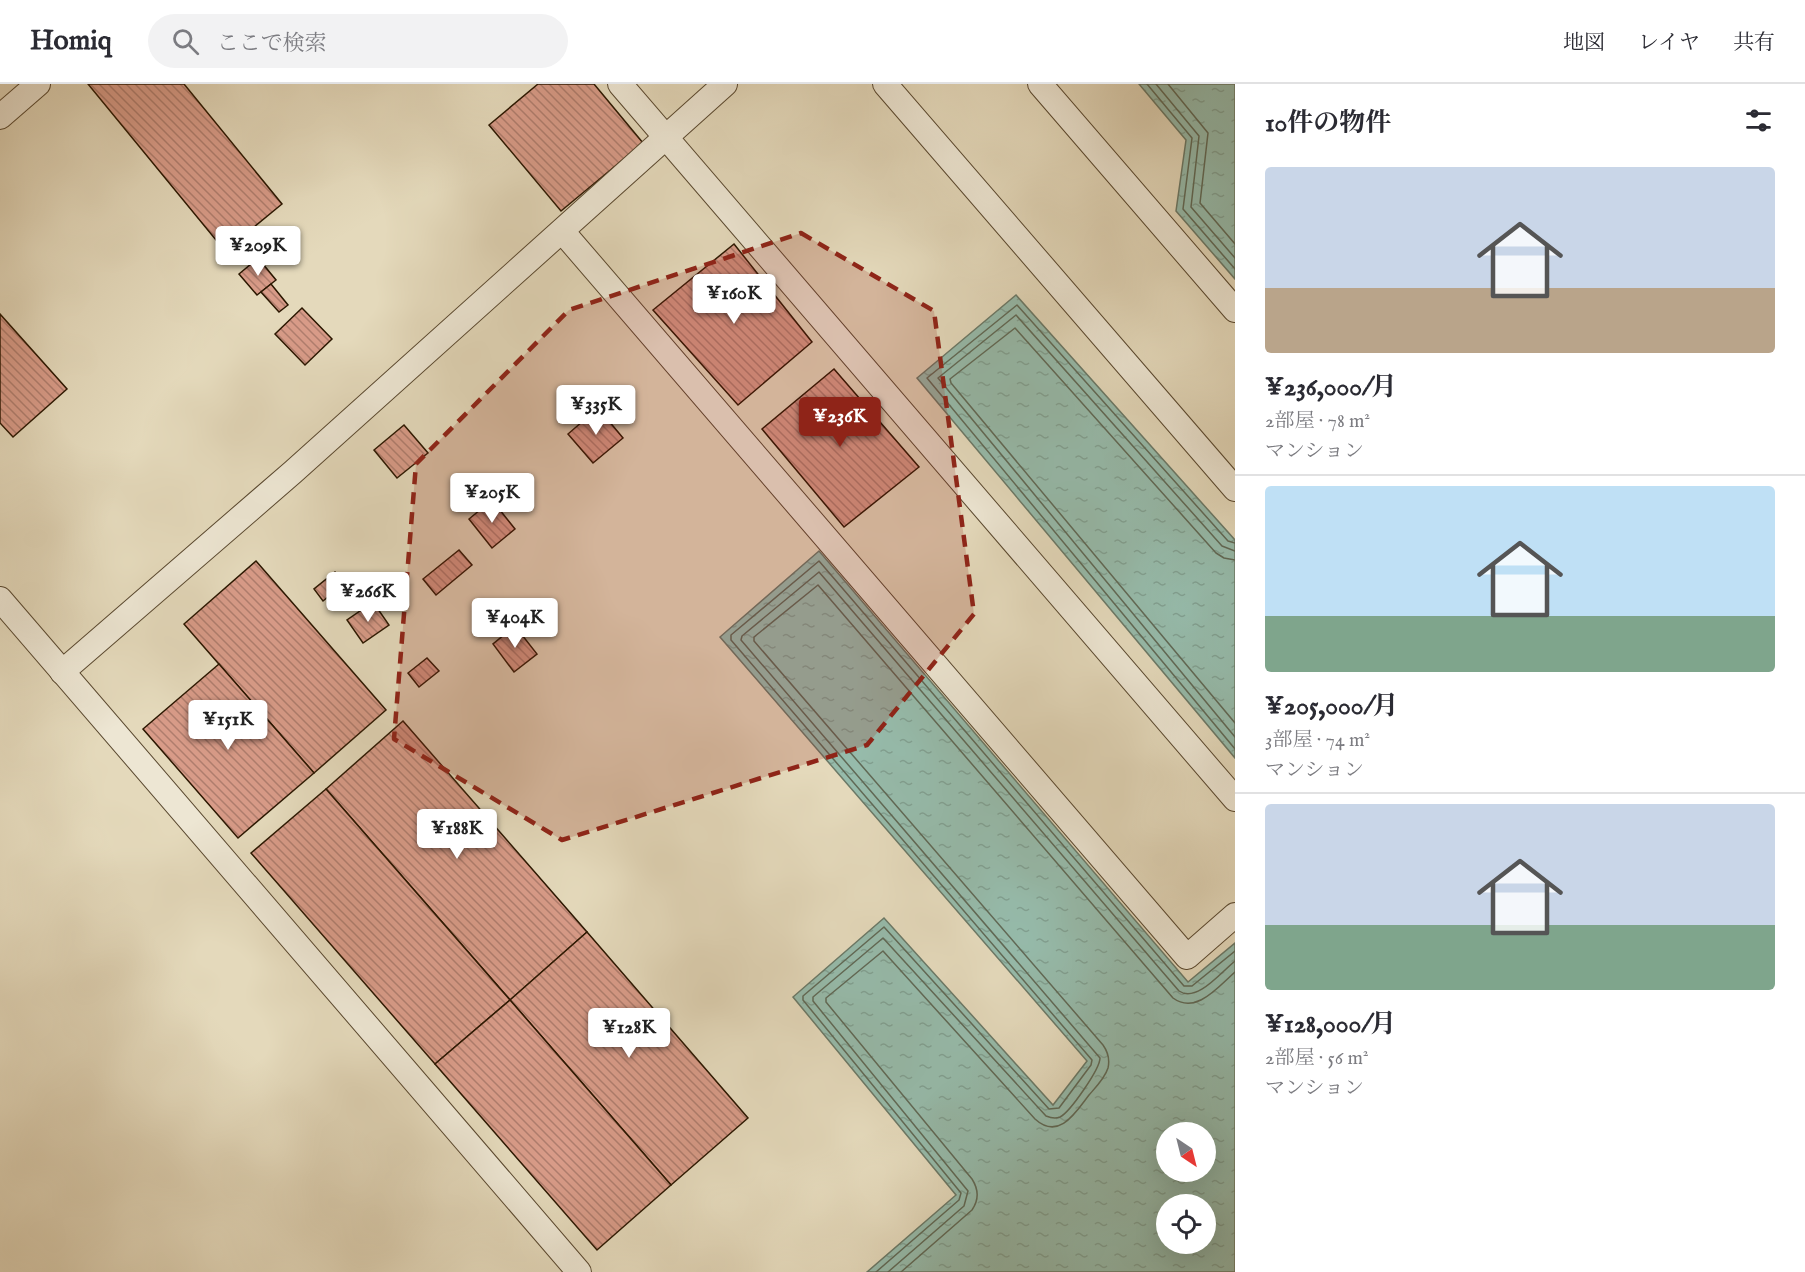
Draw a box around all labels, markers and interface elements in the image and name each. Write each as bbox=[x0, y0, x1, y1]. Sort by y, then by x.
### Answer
search box bbox=[148, 14, 568, 68]
text: Homiq bbox=[30, 24, 112, 59]
icon: search bbox=[169, 25, 202, 58]
text: ここで検索 bbox=[217, 30, 327, 58]
text: 地図 bbox=[1563, 30, 1605, 57]
text: レイヤ bbox=[1638, 30, 1700, 57]
text: 共有 bbox=[1733, 30, 1775, 57]
icon: filters bbox=[1742, 104, 1775, 137]
text: 10件の物件 bbox=[1265, 107, 1391, 140]
icon: home bbox=[1466, 206, 1574, 314]
pin: ¥209K bbox=[216, 226, 300, 277]
text: ¥209K bbox=[230, 233, 286, 258]
pin: ¥160K bbox=[692, 274, 776, 325]
text: ¥160K bbox=[707, 281, 761, 306]
text: ¥236,000/月 bbox=[1265, 371, 1397, 404]
pin: ¥335K bbox=[554, 385, 638, 436]
text: ¥335K bbox=[570, 392, 622, 417]
pin: ¥236K bbox=[798, 397, 882, 448]
text: ¥236K bbox=[813, 404, 867, 429]
text: 2部屋 · 78 m² bbox=[1265, 409, 1370, 434]
text: マンション bbox=[1265, 439, 1364, 464]
pin: ¥205K bbox=[450, 473, 534, 524]
text: ¥205K bbox=[464, 480, 520, 505]
icon: home bbox=[1466, 525, 1574, 633]
pin: ¥266K bbox=[326, 572, 410, 623]
text: ¥266K bbox=[340, 579, 396, 604]
pin: ¥404K bbox=[473, 598, 557, 649]
text: ¥404K bbox=[486, 605, 544, 630]
text: ¥205,000/月 bbox=[1265, 690, 1398, 723]
pin: ¥151K bbox=[186, 700, 270, 751]
text: ¥151K bbox=[202, 707, 254, 732]
text: 3部屋 · 74 m² bbox=[1265, 728, 1370, 753]
text: マンション bbox=[1265, 758, 1364, 783]
pin: ¥188K bbox=[415, 809, 499, 860]
text: ¥188K bbox=[431, 816, 483, 841]
icon: home bbox=[1466, 843, 1574, 951]
pin: ¥128K bbox=[587, 1008, 671, 1059]
text: ¥128,000/月 bbox=[1265, 1008, 1396, 1041]
text: ¥128K bbox=[602, 1015, 656, 1040]
text: 2部屋 · 56 m² bbox=[1265, 1046, 1369, 1071]
text: マンション bbox=[1265, 1076, 1364, 1101]
north arrow bbox=[1156, 1122, 1216, 1182]
map controls bbox=[1156, 1122, 1216, 1254]
button: locate bbox=[1156, 1194, 1216, 1254]

